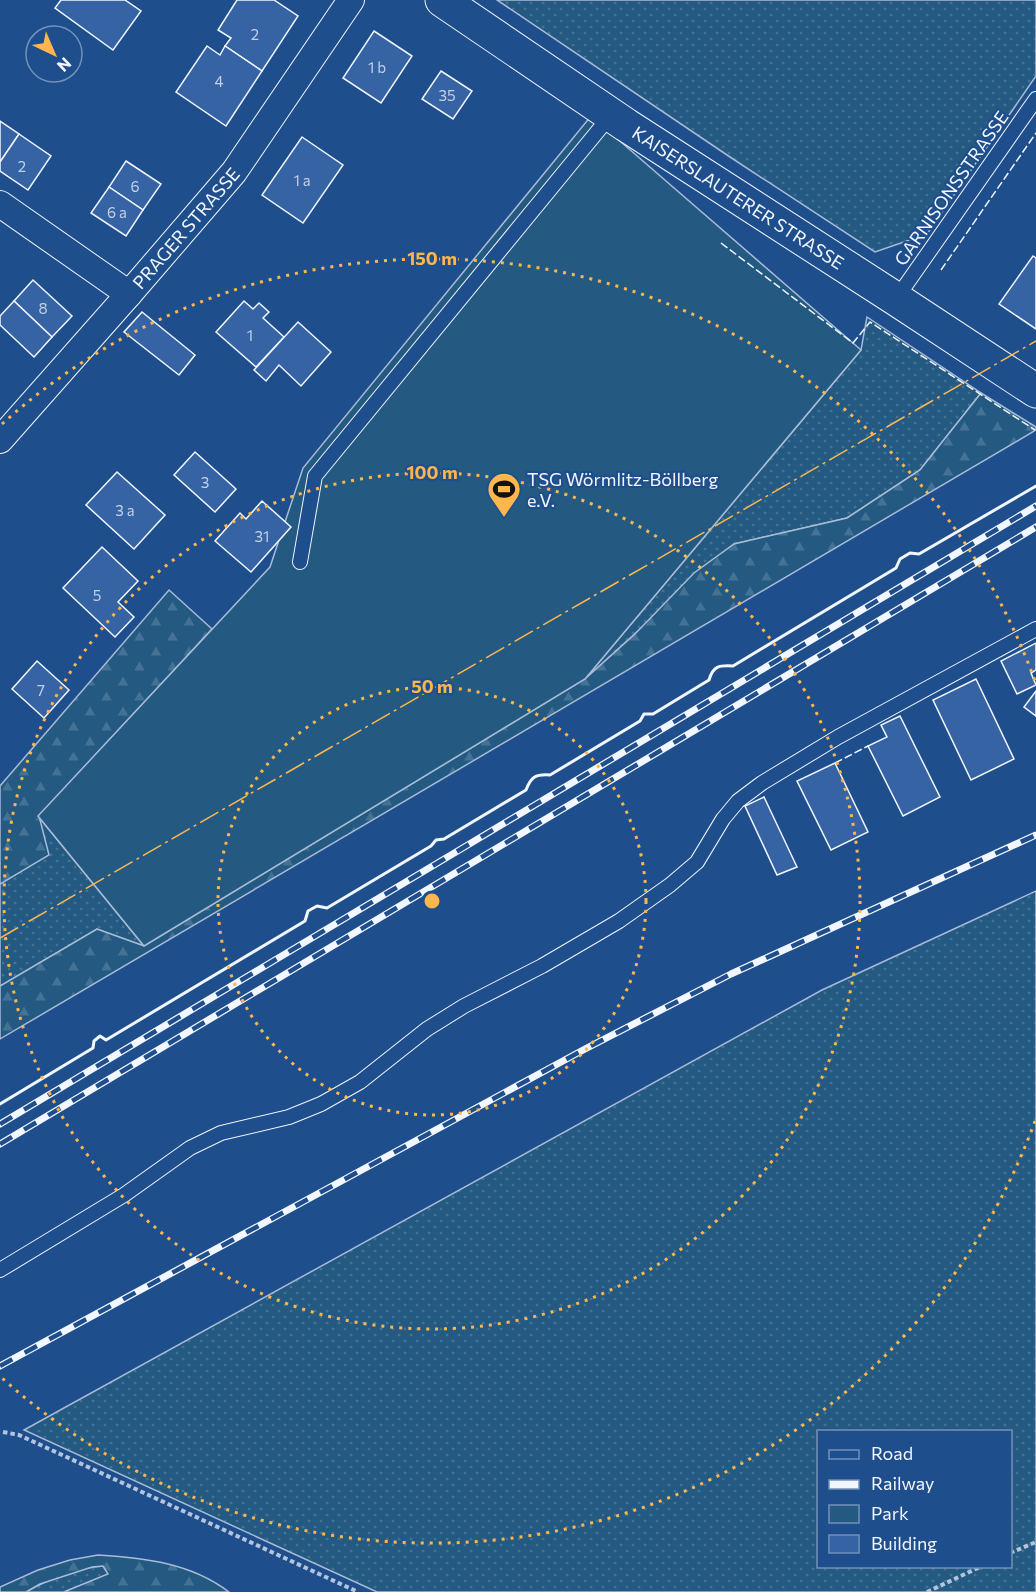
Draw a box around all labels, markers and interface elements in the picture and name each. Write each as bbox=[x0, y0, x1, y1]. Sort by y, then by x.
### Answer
north arrow bbox=[24, 24, 84, 84]
house number: 2 bbox=[251, 25, 259, 43]
text: N bbox=[54, 54, 76, 76]
house number: 1 b bbox=[368, 58, 386, 76]
house number: 4 bbox=[215, 72, 224, 90]
house number: 35 bbox=[438, 86, 456, 104]
street label: GARNISONSSTRASSE bbox=[889, 106, 1013, 270]
street label: KAISERSLAUTERER STRASSE bbox=[628, 121, 848, 274]
house number: 2 bbox=[18, 157, 26, 175]
street label: PRAGER STRASSE bbox=[128, 163, 244, 293]
house number: 1 a bbox=[293, 171, 311, 189]
house number: 6 bbox=[130, 177, 140, 195]
house number: 6 a bbox=[107, 203, 127, 221]
text: 150 m bbox=[407, 247, 457, 269]
house number: 8 bbox=[38, 299, 48, 317]
house number: 1 bbox=[247, 326, 253, 344]
text: 100 m bbox=[406, 461, 458, 483]
place label: TSG Wörmlitz-Böllberg e.V. bbox=[527, 468, 718, 511]
sports icon: TSG Wörmlitz-Böllberg e.V. bbox=[486, 471, 522, 518]
house number: 3 bbox=[201, 473, 209, 491]
house number: 3 a bbox=[115, 501, 135, 519]
house number: 31 bbox=[255, 527, 269, 545]
house number: 5 bbox=[93, 586, 101, 604]
text: 50 m bbox=[411, 675, 453, 697]
house number: 7 bbox=[37, 681, 45, 699]
centre of rings bbox=[422, 891, 442, 911]
legend bbox=[817, 1430, 1012, 1568]
text: Road bbox=[871, 1442, 913, 1464]
text: Railway bbox=[871, 1472, 934, 1494]
text: Park bbox=[871, 1502, 909, 1524]
text: Building bbox=[871, 1532, 937, 1554]

